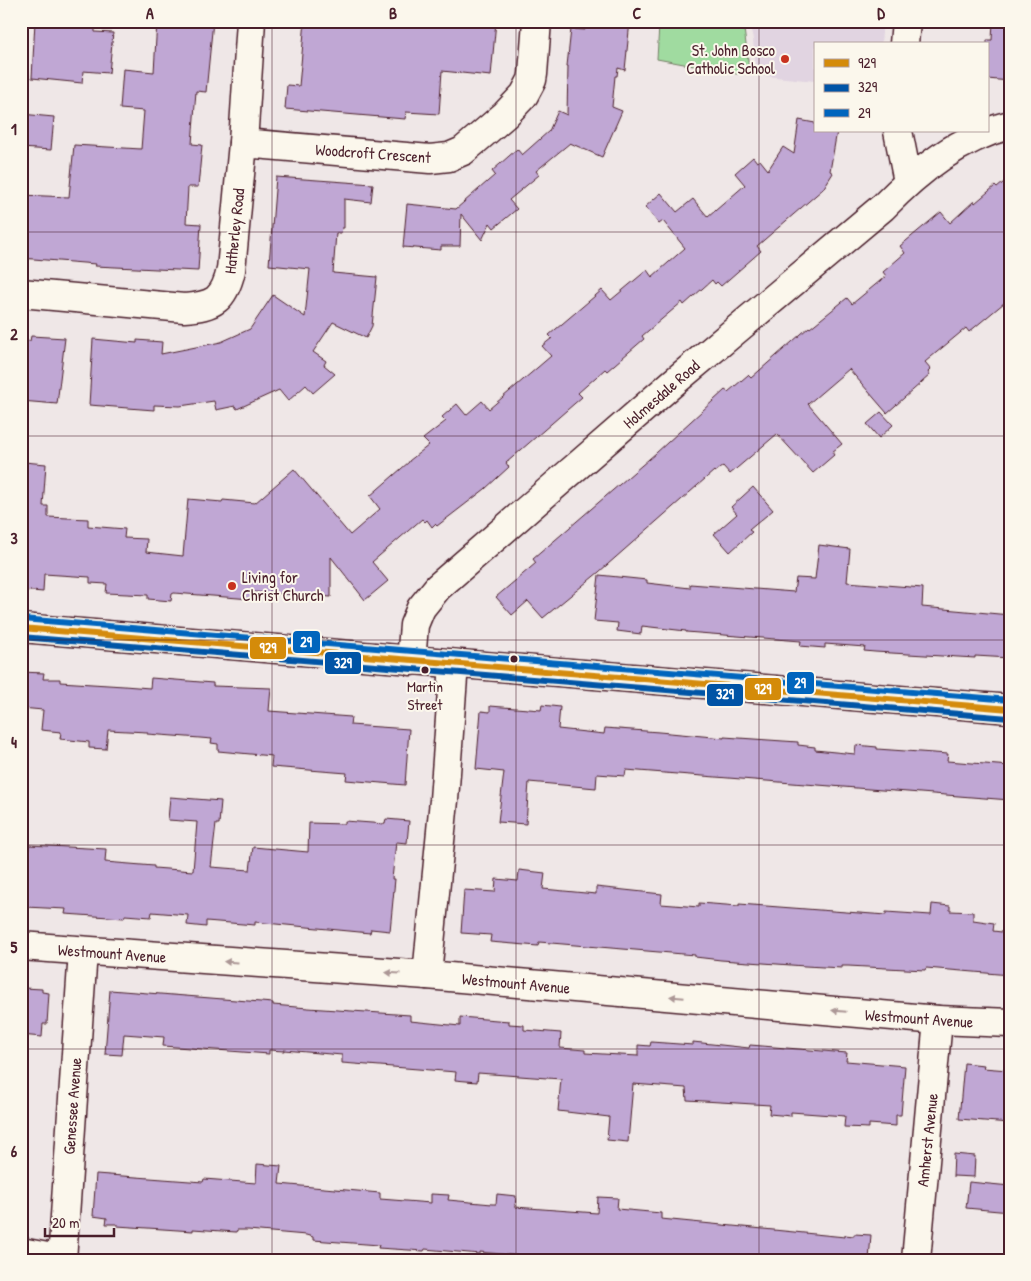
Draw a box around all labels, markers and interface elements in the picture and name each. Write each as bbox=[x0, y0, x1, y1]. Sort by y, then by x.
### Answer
text: A bbox=[146, 2, 154, 24]
text: B bbox=[389, 2, 397, 24]
text: C bbox=[633, 2, 642, 24]
text: D bbox=[877, 2, 885, 24]
place label: St. John Bosco Catholic School bbox=[686, 39, 776, 79]
legend bbox=[814, 42, 988, 132]
text: 929 bbox=[858, 52, 877, 73]
marker: St. John Bosco Catholic School bbox=[779, 53, 791, 65]
text: 329 bbox=[858, 76, 878, 97]
text: 29 bbox=[858, 102, 871, 123]
text: 1 bbox=[11, 118, 17, 140]
street label: Woodcroft Crescent bbox=[315, 138, 432, 168]
street label: Hatherley Road bbox=[219, 187, 249, 275]
text: 2 bbox=[10, 323, 18, 345]
street label: Holmesdale Road bbox=[618, 355, 704, 433]
text: 3 bbox=[10, 527, 18, 549]
place label: Living for Christ Church bbox=[242, 566, 324, 606]
marker: Living for Christ Church bbox=[226, 580, 238, 592]
line badge: 29 bbox=[292, 630, 321, 654]
text: 29 bbox=[300, 632, 313, 651]
line badge: 929 bbox=[249, 636, 287, 660]
text: 929 bbox=[260, 638, 277, 657]
line badge: 329 bbox=[324, 651, 362, 675]
text: 329 bbox=[334, 653, 353, 672]
unlabelled marker bbox=[509, 654, 519, 664]
marker: Martin Street bbox=[420, 665, 430, 675]
line badge: 29 bbox=[786, 671, 815, 695]
text: 29 bbox=[794, 673, 807, 692]
place label: Martin Street bbox=[407, 676, 443, 715]
line badge: 929 bbox=[744, 677, 782, 701]
text: 929 bbox=[755, 679, 772, 698]
line badge: 329 bbox=[706, 683, 744, 707]
text: 329 bbox=[716, 684, 735, 703]
text: 4 bbox=[11, 731, 17, 753]
text: 5 bbox=[11, 936, 18, 958]
street label: Westmount Avenue bbox=[57, 938, 168, 968]
one-way arrow bbox=[223, 957, 239, 965]
street label: Westmount Avenue bbox=[461, 967, 572, 999]
one-way arrow bbox=[385, 969, 401, 977]
one-way arrow bbox=[669, 993, 685, 1001]
street label: Westmount Avenue bbox=[864, 1003, 975, 1033]
one-way arrow bbox=[831, 1007, 847, 1015]
street label: Genessee Avenue bbox=[58, 1056, 86, 1155]
street label: Amherst Avenue bbox=[911, 1092, 943, 1188]
text: 6 bbox=[11, 1140, 18, 1162]
scale bar bbox=[45, 1206, 114, 1238]
text: 20 m bbox=[52, 1212, 79, 1233]

